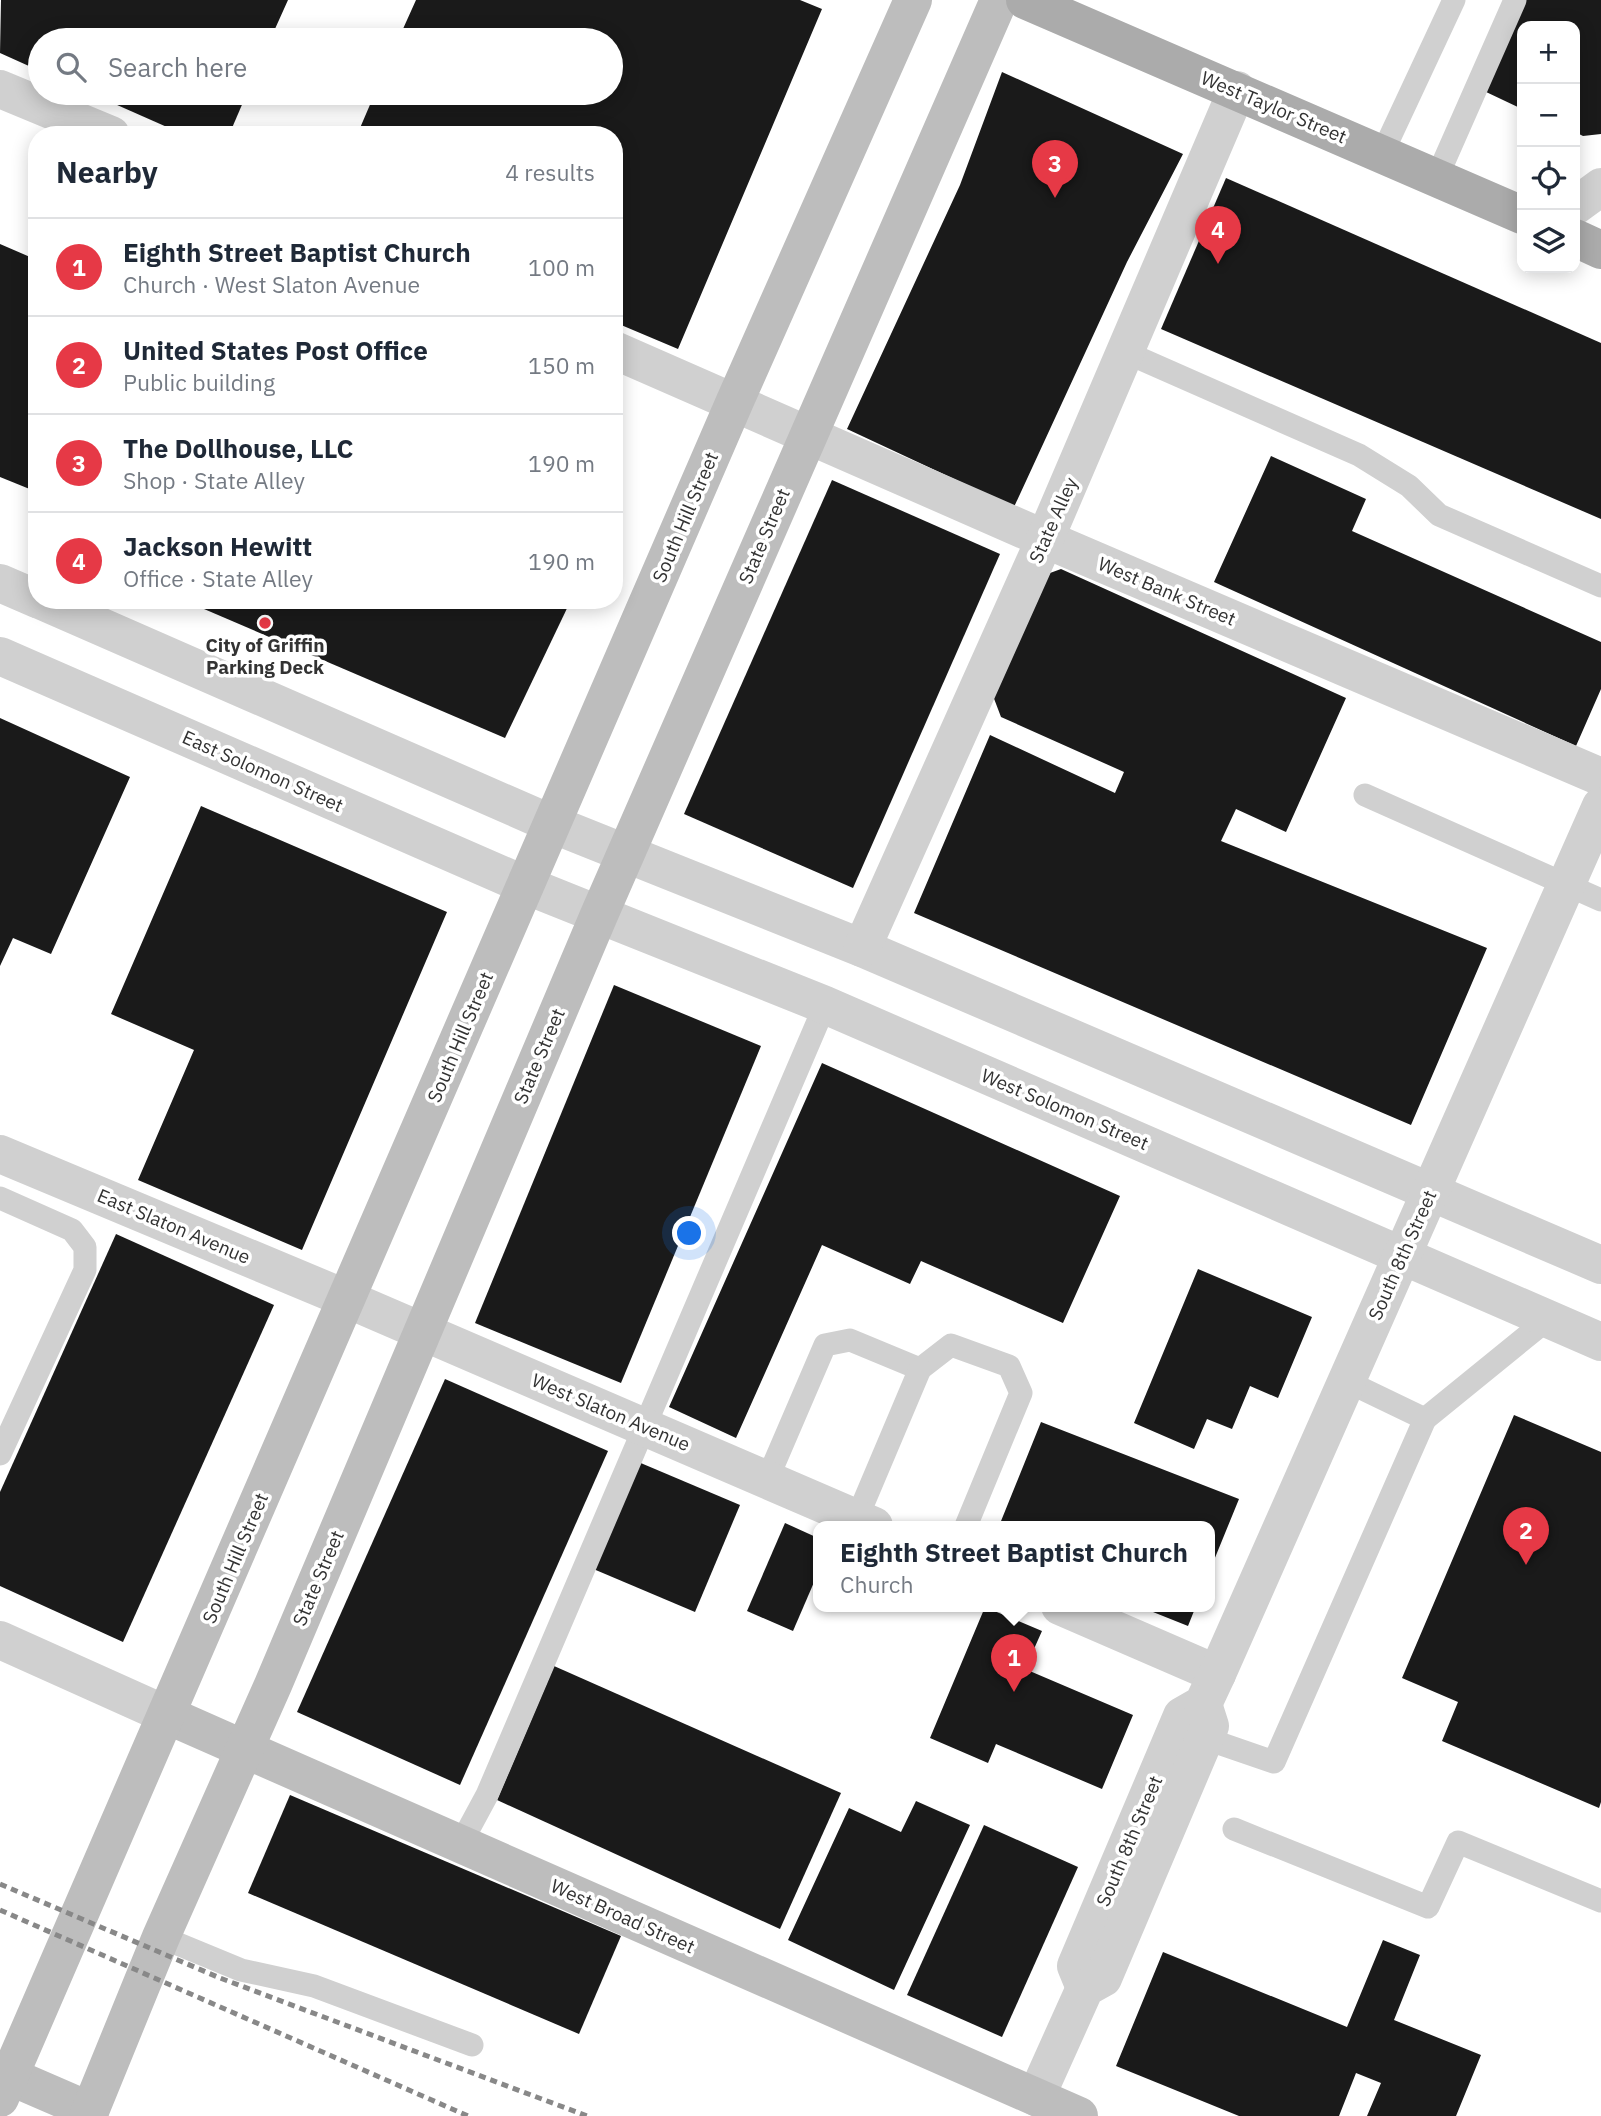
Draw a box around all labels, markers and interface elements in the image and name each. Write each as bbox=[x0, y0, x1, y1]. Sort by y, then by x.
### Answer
map controls bbox=[1517, 21, 1580, 273]
button: + bbox=[1517, 21, 1580, 84]
search box bbox=[28, 28, 623, 105]
icon: search bbox=[52, 48, 90, 86]
text: Search here bbox=[108, 50, 247, 84]
street label: West Taylor Street bbox=[1198, 66, 1350, 148]
button: − bbox=[1517, 84, 1580, 147]
pin: 3 bbox=[1032, 140, 1078, 198]
button: locate bbox=[1517, 147, 1580, 210]
text: Nearby bbox=[56, 152, 158, 191]
text: 4 results bbox=[505, 157, 595, 187]
pin: 4 bbox=[1195, 206, 1241, 264]
button: layers bbox=[1517, 210, 1580, 273]
text: Eighth Street Baptist Church bbox=[123, 235, 471, 269]
text: 1 bbox=[72, 252, 86, 282]
text: 100 m bbox=[528, 252, 595, 282]
text: Church · West Slaton Avenue bbox=[123, 269, 420, 299]
text: United States Post Office bbox=[123, 333, 428, 367]
text: 2 bbox=[72, 350, 86, 380]
text: 150 m bbox=[528, 350, 595, 380]
text: Public building bbox=[123, 367, 275, 397]
text: The Dollhouse, LLC bbox=[123, 431, 353, 465]
text: 3 bbox=[72, 448, 86, 478]
text: 190 m bbox=[528, 448, 595, 478]
street label: South Hill Street bbox=[647, 448, 723, 586]
text: Shop · State Alley bbox=[123, 465, 305, 495]
street label: State Alley bbox=[1023, 473, 1083, 567]
street label: State Street bbox=[733, 485, 795, 587]
text: Jackson Hewitt bbox=[123, 529, 312, 563]
text: 4 bbox=[72, 546, 86, 576]
text: 190 m bbox=[528, 546, 595, 576]
street label: West Bank Street bbox=[1095, 551, 1239, 631]
text: Office · State Alley bbox=[123, 563, 313, 593]
marker: City of Griffin Parking Deck bbox=[257, 615, 273, 631]
place label: City of Griffin Parking Deck bbox=[206, 633, 324, 679]
street label: East Solomon Street bbox=[179, 725, 347, 817]
street label: South Hill Street bbox=[422, 968, 498, 1106]
street label: State Street bbox=[508, 1005, 570, 1107]
street label: West Solomon Street bbox=[978, 1063, 1152, 1155]
street label: East Slaton Avenue bbox=[94, 1183, 254, 1269]
street label: South 8th Street bbox=[1363, 1186, 1441, 1324]
your location bbox=[672, 1216, 706, 1250]
street label: West Slaton Avenue bbox=[528, 1368, 694, 1456]
street label: South Hill Street bbox=[197, 1489, 273, 1627]
pin: 2 bbox=[1503, 1507, 1549, 1565]
popup bbox=[813, 1521, 1215, 1612]
street label: State Street bbox=[287, 1527, 349, 1629]
text: Eighth Street Baptist Church bbox=[840, 1535, 1188, 1569]
text: Church bbox=[840, 1569, 913, 1599]
pin: 1 bbox=[991, 1634, 1037, 1692]
street label: South 8th Street bbox=[1091, 1772, 1167, 1910]
street label: West Broad Street bbox=[547, 1874, 699, 1958]

